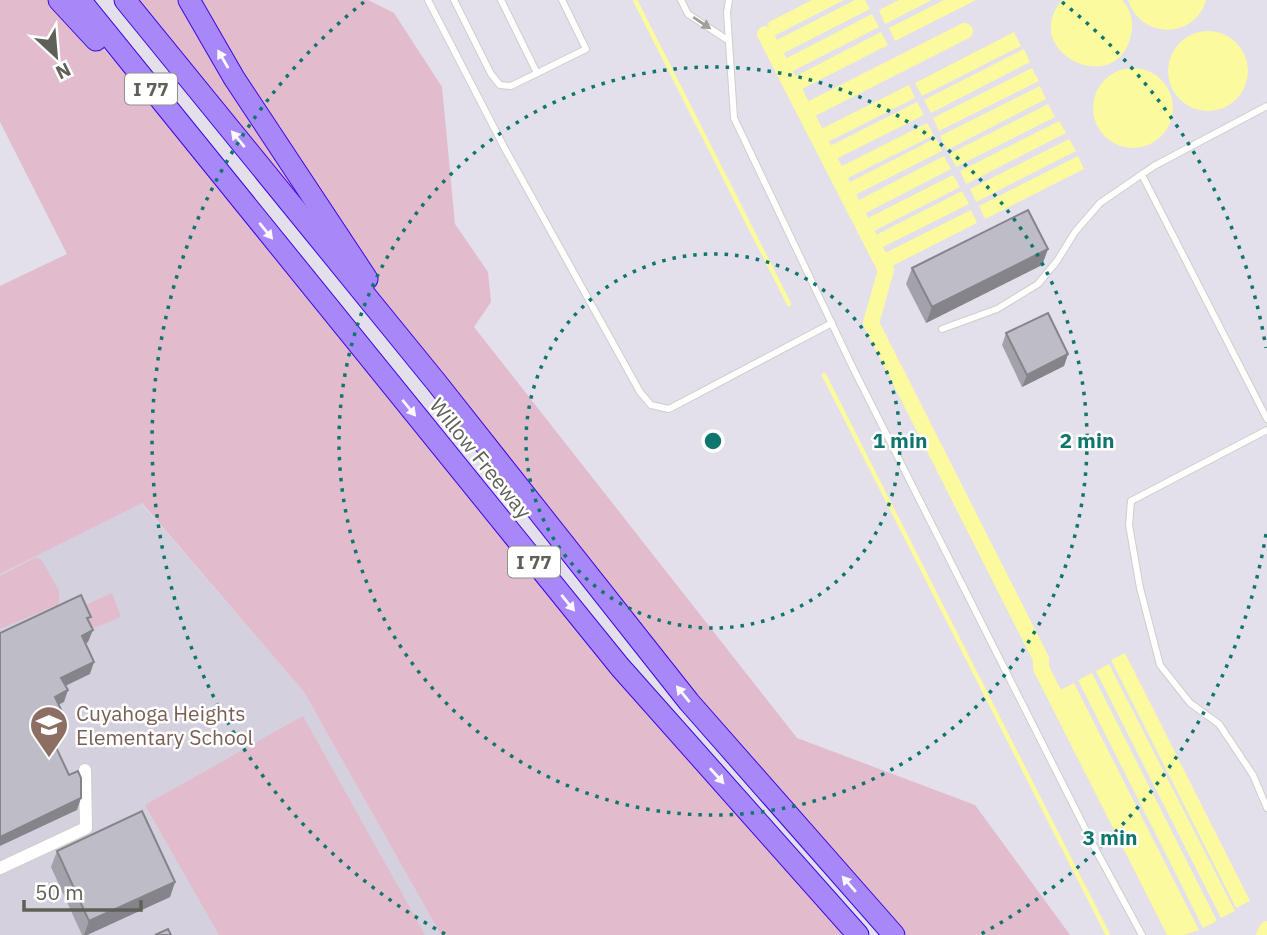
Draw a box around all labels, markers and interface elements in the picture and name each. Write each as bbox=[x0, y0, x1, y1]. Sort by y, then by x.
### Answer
one-way arrow bbox=[693, 16, 711, 30]
north arrow bbox=[21, 21, 91, 91]
one-way arrow bbox=[217, 50, 229, 69]
text: N bbox=[52, 57, 75, 85]
road number: I 77 bbox=[125, 74, 177, 104]
one-way arrow bbox=[231, 131, 246, 149]
one-way arrow bbox=[258, 222, 273, 240]
street label: Willow Freeway bbox=[424, 392, 539, 524]
one-way arrow bbox=[401, 399, 416, 416]
text: 1 min bbox=[873, 426, 927, 454]
text: 2 min bbox=[1060, 426, 1114, 454]
centre of rings bbox=[701, 429, 725, 453]
road number: I 77 bbox=[508, 547, 560, 578]
one-way arrow bbox=[561, 594, 576, 612]
one-way arrow bbox=[675, 686, 690, 704]
place label: Cuyahoga Heights Elementary School bbox=[76, 699, 253, 751]
school or university icon: Cuyahoga Heights Elementary School bbox=[28, 704, 70, 759]
one-way arrow bbox=[709, 767, 724, 784]
text: 3 min bbox=[1083, 823, 1137, 851]
scale bar bbox=[24, 869, 142, 913]
one-way arrow bbox=[841, 875, 857, 893]
text: 50 m bbox=[35, 878, 84, 906]

